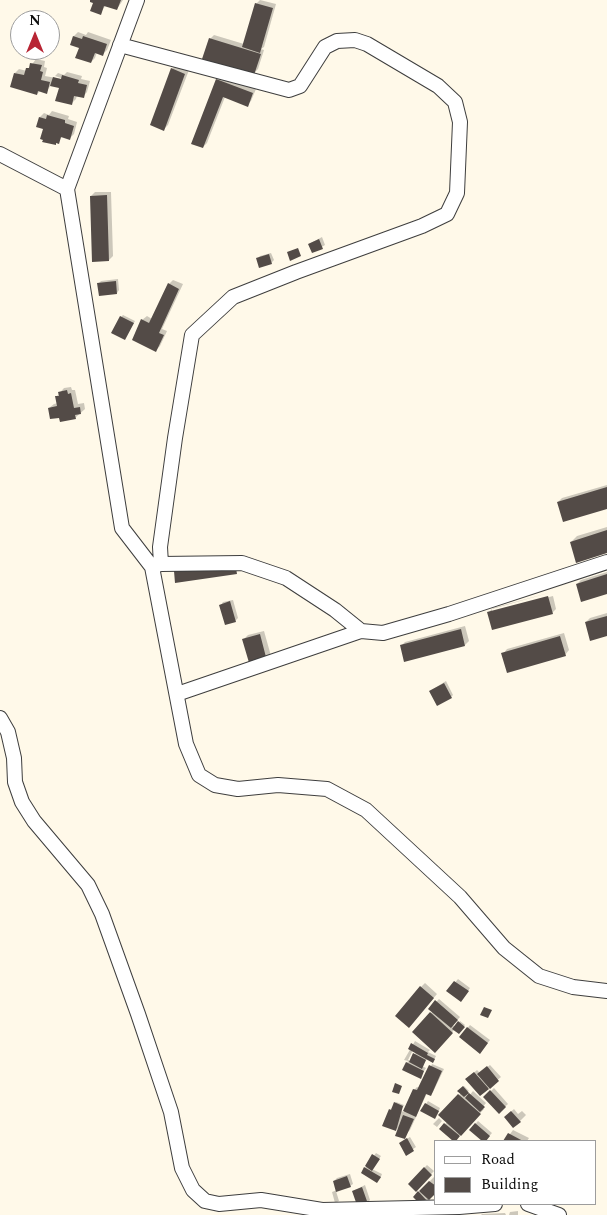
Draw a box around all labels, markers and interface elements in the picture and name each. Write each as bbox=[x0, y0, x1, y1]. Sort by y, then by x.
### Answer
north arrow bbox=[10, 10, 60, 60]
text: N bbox=[29, 10, 41, 31]
legend bbox=[434, 1140, 597, 1205]
text: Road bbox=[481, 1148, 515, 1171]
text: Building bbox=[481, 1173, 538, 1196]

